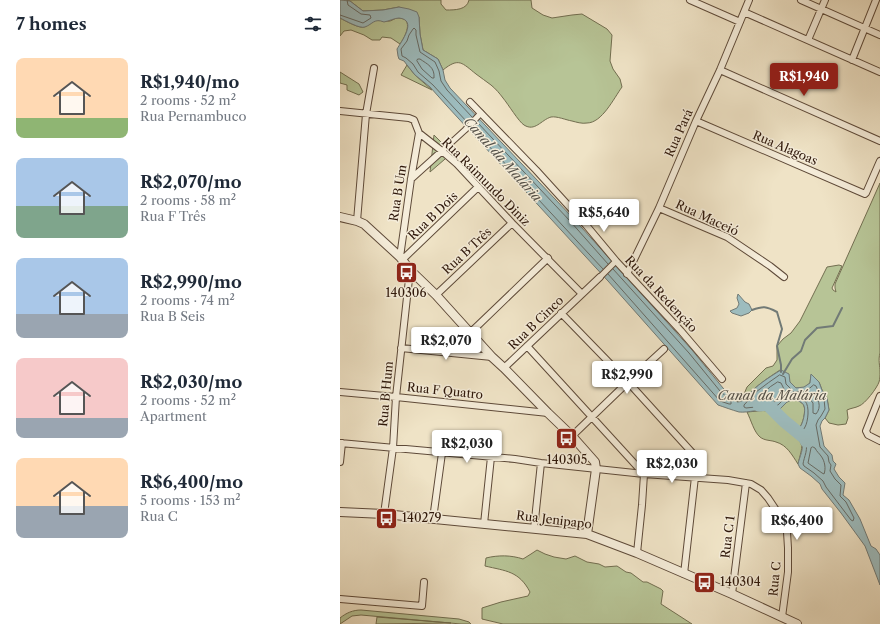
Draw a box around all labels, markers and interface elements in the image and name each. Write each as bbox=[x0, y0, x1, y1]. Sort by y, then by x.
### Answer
icon: filters bbox=[302, 13, 324, 35]
text: 7 homes bbox=[16, 14, 87, 34]
pin: R$1,940 bbox=[767, 63, 841, 97]
text: R$1,940 bbox=[779, 68, 829, 84]
text: R$1,940/mo bbox=[140, 72, 239, 92]
icon: home bbox=[48, 74, 96, 122]
text: 2 rooms · 52 m² bbox=[140, 92, 236, 108]
street label: Rua Pará bbox=[661, 106, 696, 159]
text: Rua Pernambuco bbox=[140, 108, 246, 124]
water label: Canal da Malária bbox=[461, 113, 546, 205]
street label: Rua Alagoas bbox=[750, 127, 820, 168]
street label: Rua Raimundo Diniz bbox=[439, 134, 534, 229]
street label: Rua B Um bbox=[386, 163, 409, 222]
text: R$2,070/mo bbox=[140, 172, 241, 192]
icon: home bbox=[48, 174, 96, 222]
street label: Rua B Dois bbox=[405, 188, 461, 243]
text: 2 rooms · 58 m² bbox=[140, 192, 236, 208]
street label: Rua Maceió bbox=[673, 196, 741, 239]
pin: R$5,640 bbox=[567, 199, 641, 233]
text: R$5,640 bbox=[578, 204, 630, 220]
text: Rua F Três bbox=[140, 208, 206, 224]
street label: Rua B Três bbox=[439, 224, 494, 277]
street label: Rua da Redenção bbox=[622, 252, 701, 335]
bus stop icon: 140306 bbox=[393, 259, 419, 285]
text: R$2,990/mo bbox=[140, 272, 242, 292]
icon: home bbox=[48, 274, 96, 322]
place label: 140306 bbox=[386, 285, 426, 300]
text: 2 rooms · 74 m² bbox=[140, 292, 235, 308]
street label: Rua B Cinco bbox=[505, 293, 566, 353]
text: Rua B Seis bbox=[140, 308, 205, 324]
pin: R$2,070 bbox=[409, 327, 483, 361]
text: R$2,070 bbox=[420, 332, 472, 348]
street label: Rua B Hum bbox=[375, 361, 396, 427]
pin: R$2,990 bbox=[590, 361, 664, 395]
text: R$2,990 bbox=[601, 366, 653, 382]
text: R$2,030/mo bbox=[140, 372, 242, 392]
icon: home bbox=[48, 374, 96, 422]
street label: Rua F Quatro bbox=[406, 379, 484, 402]
water label: Canal da Malária bbox=[718, 387, 827, 403]
text: 2 rooms · 52 m² bbox=[140, 392, 236, 408]
text: Apartment bbox=[140, 408, 207, 424]
bus stop icon: 140305 bbox=[554, 426, 580, 452]
pin: R$2,030 bbox=[430, 430, 504, 464]
text: R$2,030 bbox=[441, 435, 493, 451]
pin: R$2,030 bbox=[635, 450, 709, 484]
place label: 140305 bbox=[547, 452, 587, 467]
text: R$2,030 bbox=[646, 455, 698, 471]
text: R$6,400/mo bbox=[140, 472, 243, 492]
icon: home bbox=[48, 474, 96, 522]
text: 5 rooms · 153 m² bbox=[140, 492, 241, 508]
bus stop icon: 140279 bbox=[373, 505, 399, 531]
street label: Rua Jenipapo bbox=[515, 507, 593, 532]
pin: R$6,400 bbox=[760, 507, 834, 541]
text: Rua C bbox=[140, 508, 178, 524]
place label: 140279 bbox=[402, 510, 441, 525]
text: R$6,400 bbox=[771, 512, 823, 528]
street label: Rua C 1 bbox=[717, 515, 738, 559]
street label: Rua C bbox=[765, 561, 784, 597]
bus stop icon: 140304 bbox=[691, 569, 717, 595]
place label: 140304 bbox=[720, 574, 761, 589]

